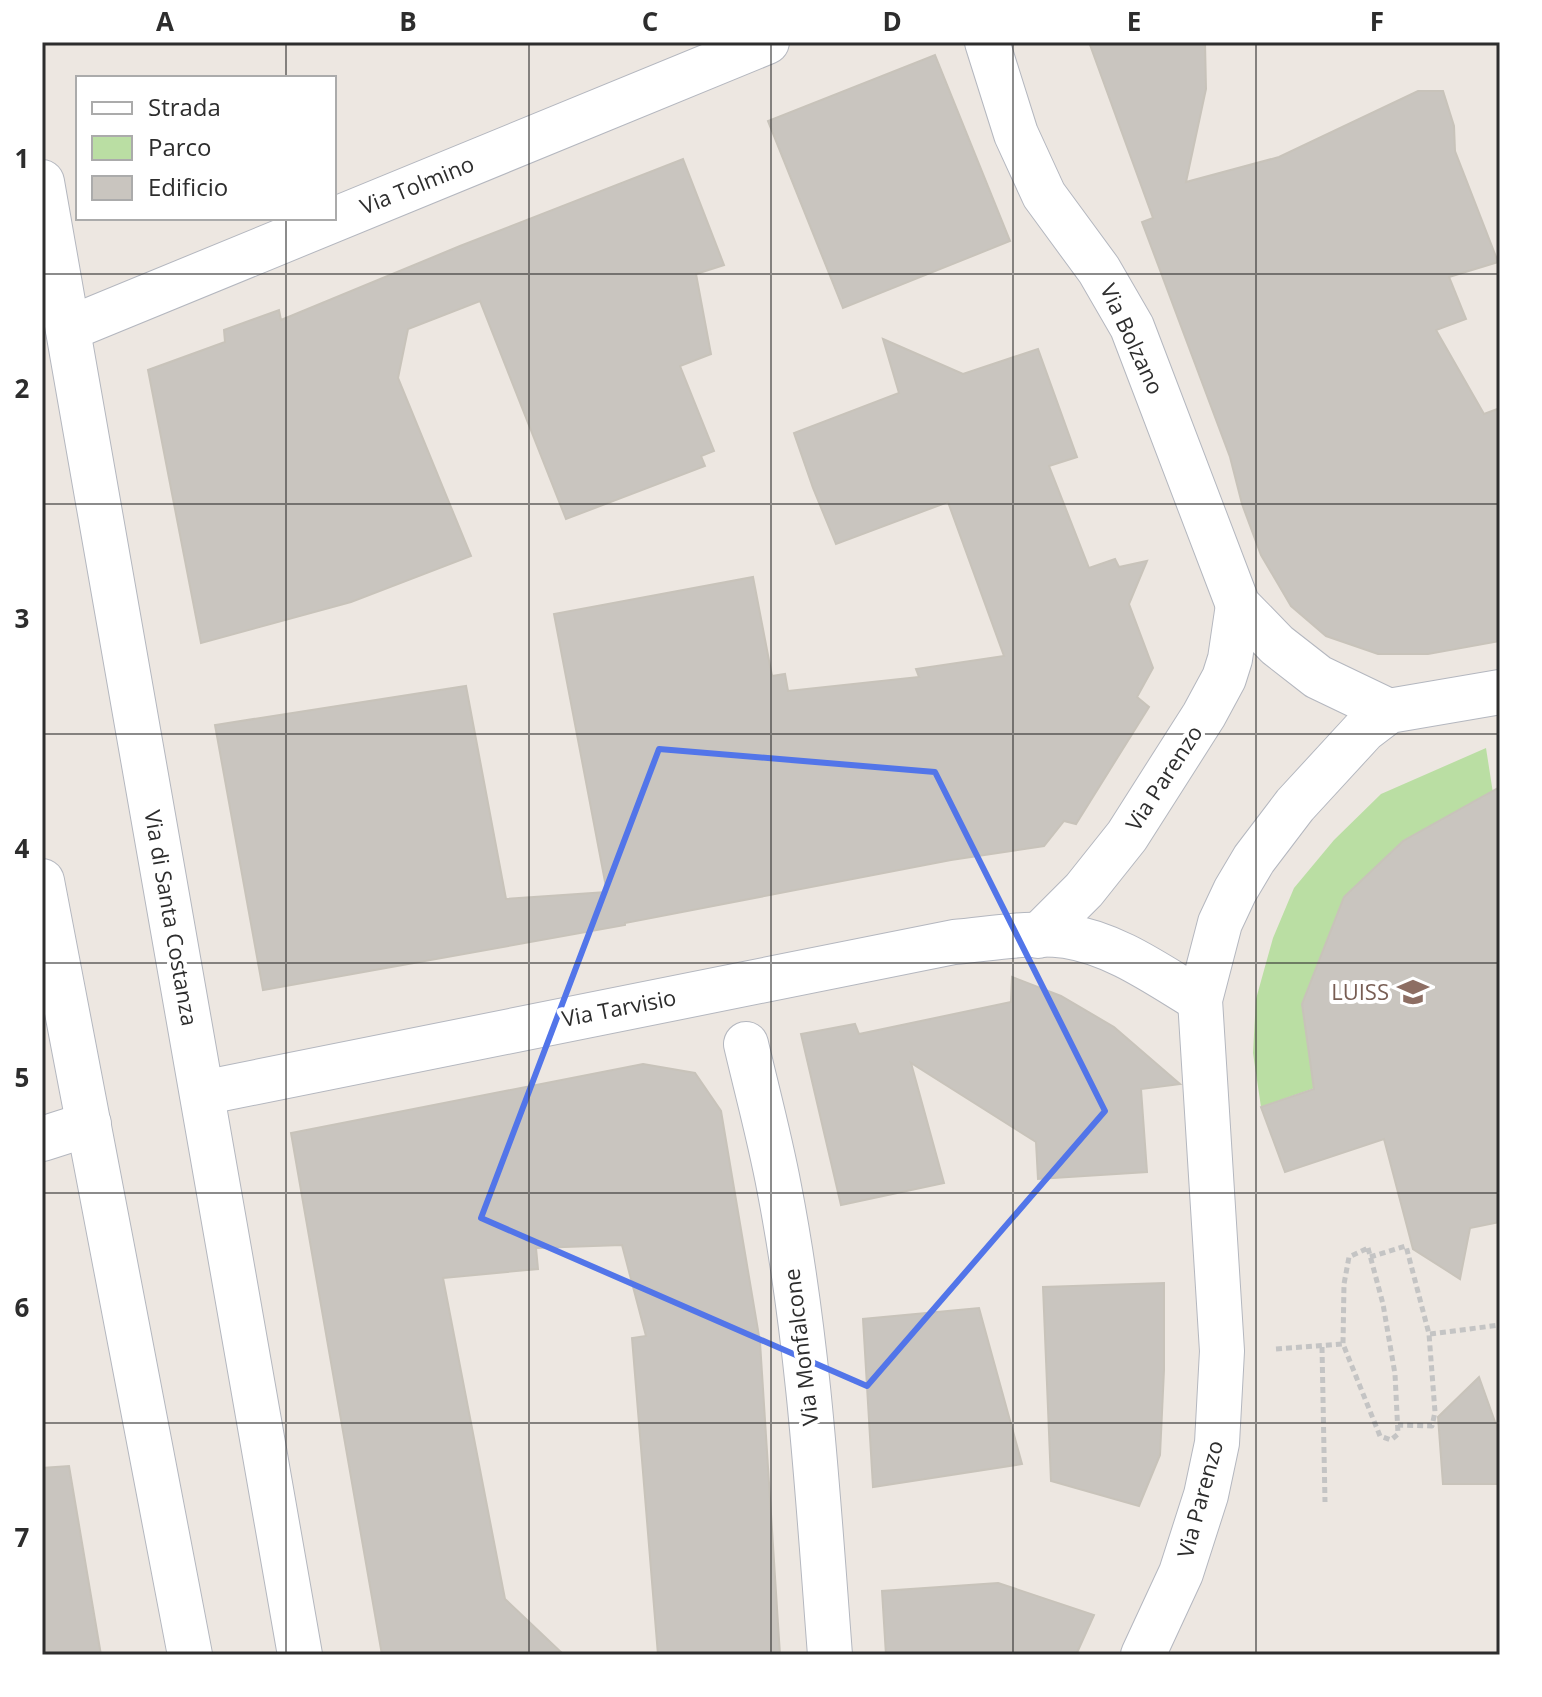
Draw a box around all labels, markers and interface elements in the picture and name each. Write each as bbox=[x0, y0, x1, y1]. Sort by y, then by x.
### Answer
text: A bbox=[156, 3, 174, 39]
text: B bbox=[399, 3, 417, 39]
text: C bbox=[642, 3, 658, 39]
text: D bbox=[882, 3, 902, 39]
text: E bbox=[1127, 3, 1141, 39]
text: F bbox=[1370, 3, 1384, 39]
legend bbox=[76, 76, 336, 220]
text: Strada bbox=[148, 90, 221, 123]
text: Parco bbox=[148, 130, 212, 163]
text: 1 bbox=[15, 140, 29, 176]
street label: Via Tolmino bbox=[355, 148, 478, 220]
text: Edificio bbox=[148, 170, 228, 203]
street label: Via Bolzano bbox=[1094, 278, 1172, 399]
text: 2 bbox=[15, 370, 30, 406]
text: 3 bbox=[15, 600, 29, 636]
street label: Via Parenzo bbox=[1118, 719, 1209, 836]
street label: Via di Santa Costanza bbox=[138, 808, 206, 1028]
text: 4 bbox=[15, 830, 30, 866]
school or university icon: LUISS bbox=[1396, 975, 1430, 1009]
place label: LUISS bbox=[1331, 976, 1389, 1006]
street label: Via Tarvisio bbox=[559, 981, 678, 1033]
text: 5 bbox=[15, 1059, 29, 1095]
street label: Via Monfalcone bbox=[775, 1267, 825, 1427]
text: 6 bbox=[15, 1289, 30, 1325]
street label: Via Parenzo bbox=[1169, 1437, 1229, 1561]
text: 7 bbox=[15, 1519, 30, 1555]

